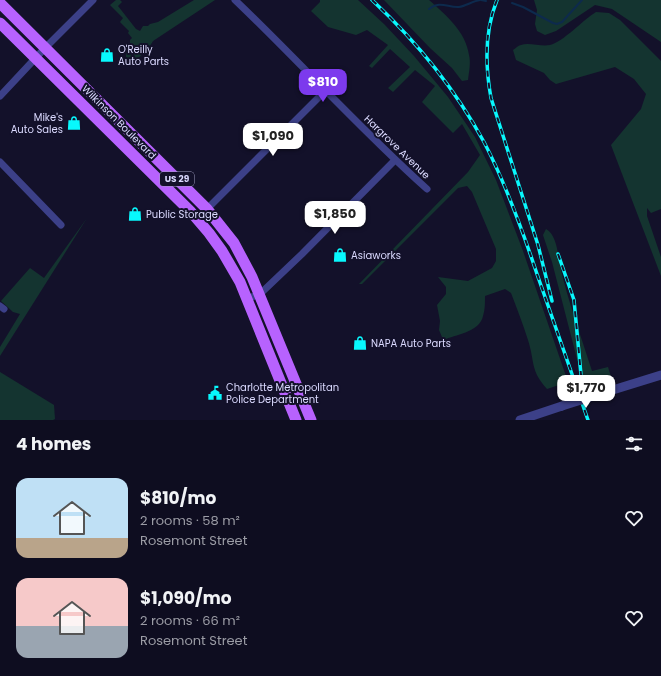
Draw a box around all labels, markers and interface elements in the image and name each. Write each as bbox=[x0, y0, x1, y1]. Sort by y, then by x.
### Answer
place label: O'Reilly Auto Parts bbox=[118, 42, 169, 69]
shop icon: O'Reilly Auto Parts bbox=[99, 47, 115, 63]
pin: $810 bbox=[299, 69, 347, 103]
text: $810 bbox=[308, 72, 338, 91]
street label: Wilkinson Boulevard bbox=[78, 81, 160, 163]
place label: Mike's Auto Sales bbox=[11, 110, 63, 137]
street label: Hargrove Avenue bbox=[361, 112, 433, 182]
shop icon: Mike's Auto Sales bbox=[66, 115, 82, 131]
pin: $1,090 bbox=[240, 123, 306, 157]
text: $1,090 bbox=[252, 126, 294, 145]
road number: US 29 bbox=[160, 172, 194, 186]
pin: $1,850 bbox=[302, 201, 368, 235]
text: $1,850 bbox=[314, 204, 356, 223]
shop icon: Public Storage bbox=[127, 206, 143, 222]
place label: Public Storage bbox=[146, 207, 218, 222]
shop icon: Asiaworks bbox=[332, 247, 348, 263]
place label: Asiaworks bbox=[351, 248, 401, 263]
shop icon: NAPA Auto Parts bbox=[352, 335, 368, 351]
place label: NAPA Auto Parts bbox=[371, 336, 451, 351]
pin: $1,770 bbox=[553, 375, 619, 409]
text: $1,770 bbox=[566, 378, 606, 397]
place label: Charlotte Metropolitan Police Department bbox=[226, 380, 339, 407]
public building icon: Charlotte Metropolitan Police Department bbox=[207, 385, 223, 401]
text: 4 homes bbox=[16, 432, 91, 456]
icon: filters bbox=[623, 433, 645, 455]
text: $810/mo bbox=[140, 486, 216, 510]
icon: home bbox=[48, 494, 96, 542]
icon: heart bbox=[623, 507, 645, 529]
text: 2 rooms · 58 m² bbox=[140, 511, 240, 530]
text: Rosemont Street bbox=[140, 531, 247, 550]
text: $1,090/mo bbox=[140, 586, 232, 610]
icon: home bbox=[48, 594, 96, 642]
icon: heart bbox=[623, 607, 645, 629]
text: 2 rooms · 66 m² bbox=[140, 611, 240, 630]
text: Rosemont Street bbox=[140, 631, 247, 650]

